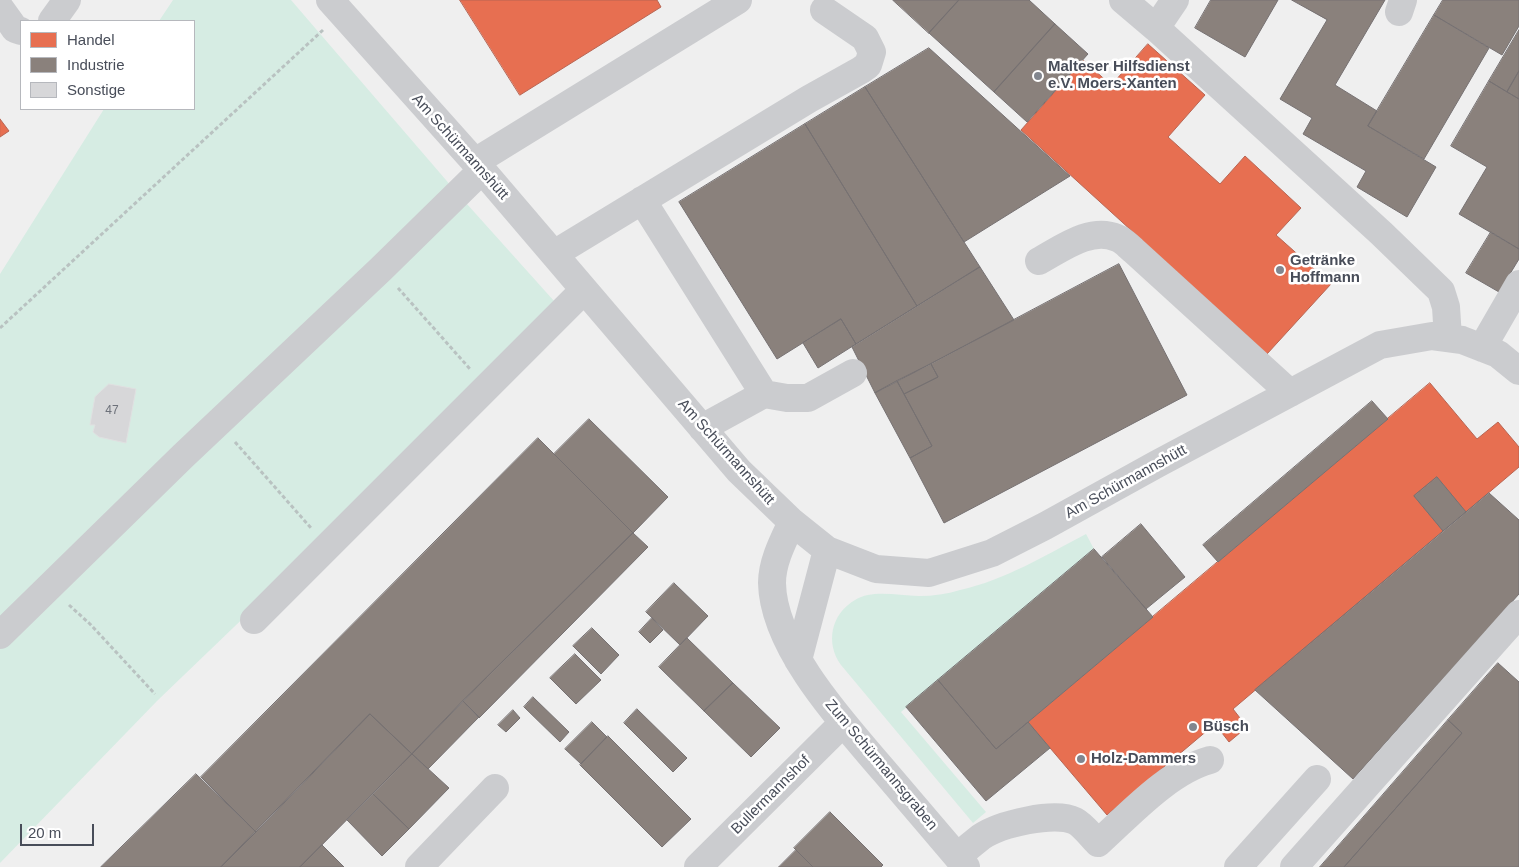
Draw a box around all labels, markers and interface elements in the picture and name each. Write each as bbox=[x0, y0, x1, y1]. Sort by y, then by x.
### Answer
legend bbox=[20, 20, 195, 110]
text: Handel bbox=[67, 31, 115, 48]
text: Industrie bbox=[67, 56, 125, 73]
place label: Malteser Hilfsdienst e.V. Moers-Xanten bbox=[1048, 58, 1190, 93]
marker: Malteser Hilfsdienst e.V. Moers-Xanten bbox=[1032, 70, 1044, 82]
text: Sonstige bbox=[67, 81, 125, 98]
street label: Am Schürmannshütt bbox=[408, 90, 512, 204]
place label: Getränke Hoffmann bbox=[1290, 252, 1360, 287]
marker: Getränke Hoffmann bbox=[1274, 264, 1286, 276]
street label: Am Schürmannshütt bbox=[674, 395, 778, 509]
house number: 47 bbox=[105, 404, 119, 418]
street label: Am Schürmannshütt bbox=[1062, 441, 1190, 523]
street label: Zum Schürmannsgraben bbox=[821, 696, 941, 834]
place label: Büsch bbox=[1203, 718, 1249, 736]
marker: Büsch bbox=[1187, 721, 1199, 733]
place label: Holz-Dammers bbox=[1091, 750, 1196, 768]
street label: Bullermannshof bbox=[728, 752, 814, 838]
marker: Holz-Dammers bbox=[1075, 753, 1087, 765]
scale bar bbox=[22, 814, 96, 846]
text: 20 m bbox=[28, 824, 61, 841]

